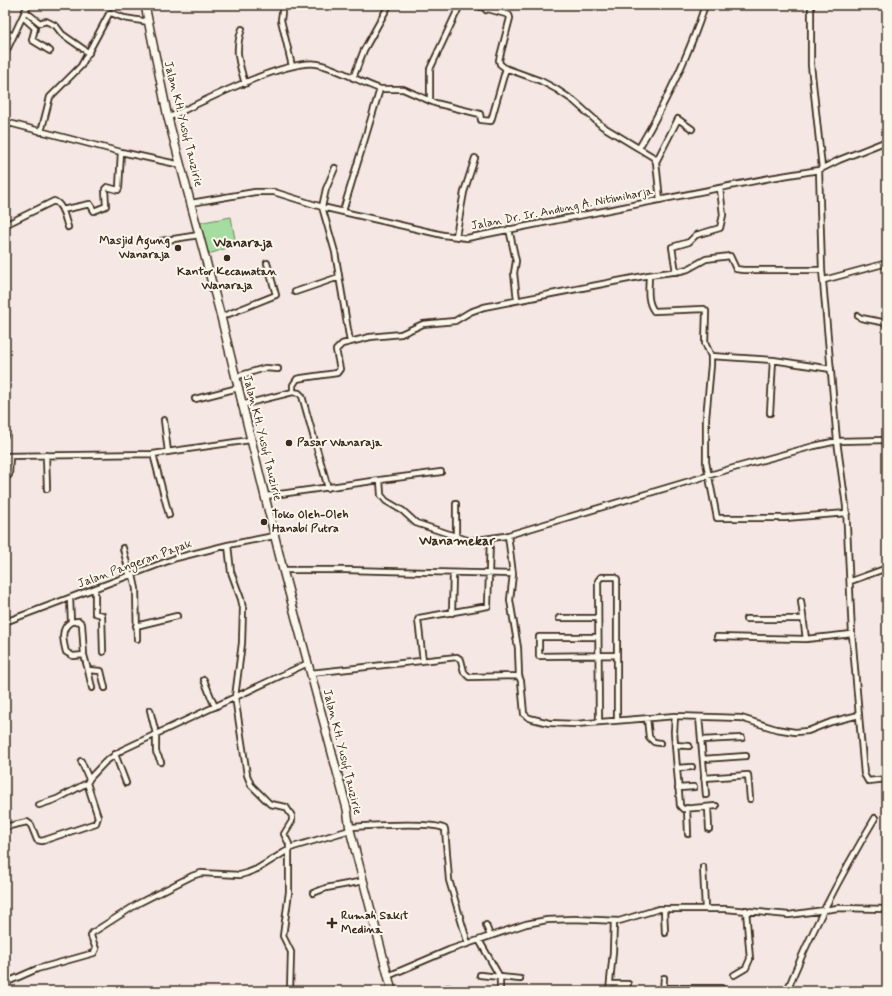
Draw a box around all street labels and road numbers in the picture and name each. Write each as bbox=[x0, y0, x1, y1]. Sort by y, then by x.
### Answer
street label: Jalan KH. Yusuf Tauzirie bbox=[160, 59, 206, 189]
street label: Jalan Dr. Ir. Andung A. Nitimiharja bbox=[470, 183, 655, 235]
street label: Jalan KH. Yusuf Tauzirie bbox=[239, 373, 285, 503]
street label: Jalan Pangeran Papak bbox=[76, 536, 195, 592]
street label: Jalan KH. Yusuf Tauzirie bbox=[319, 687, 365, 817]

